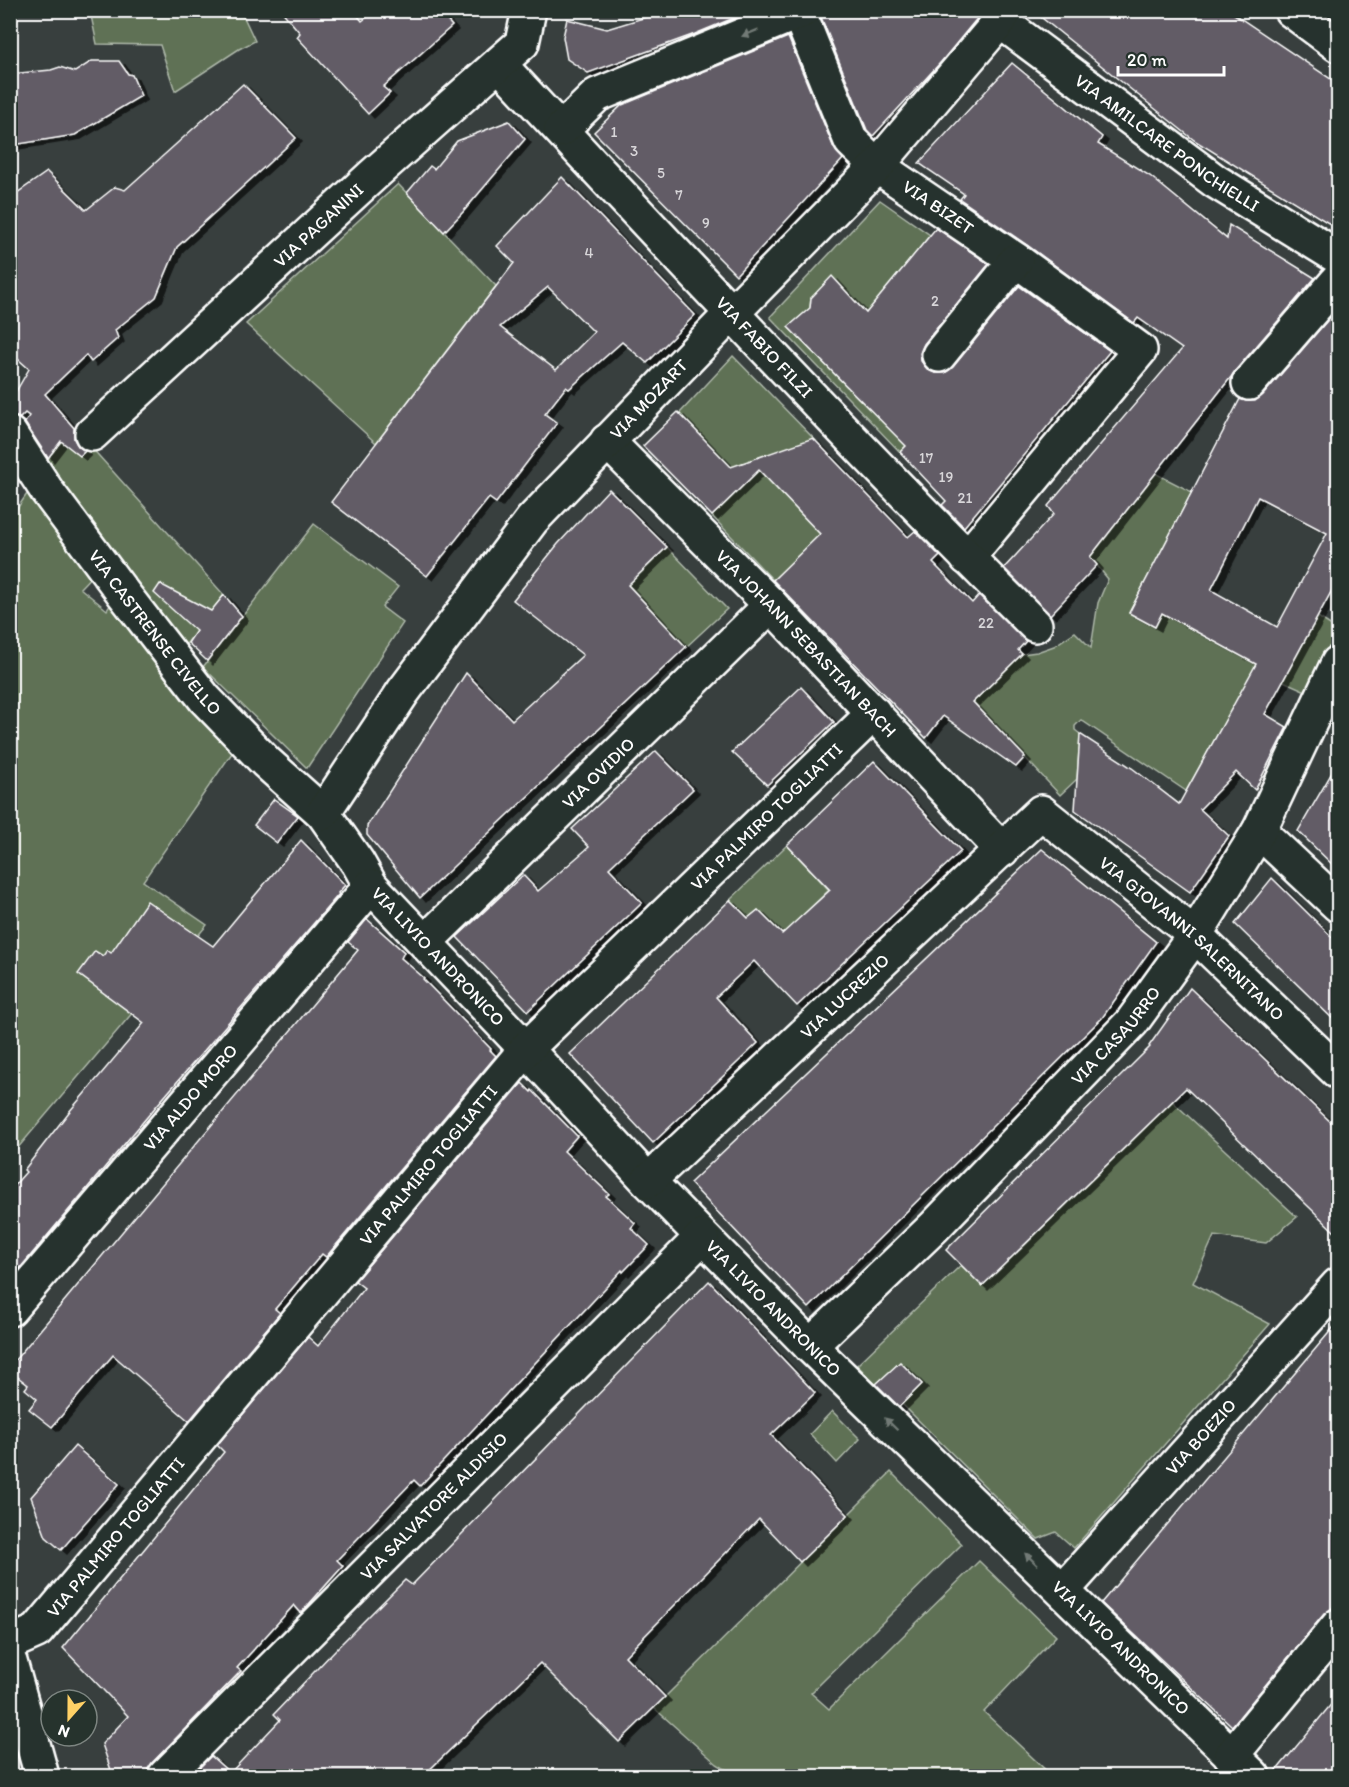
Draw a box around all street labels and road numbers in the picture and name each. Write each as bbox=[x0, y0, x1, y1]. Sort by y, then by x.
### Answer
street label: VIA AMILCARE PONCHIELLI bbox=[1070, 69, 1264, 217]
street label: VIA BIZET bbox=[898, 175, 978, 239]
street label: VIA PAGANINI bbox=[269, 178, 368, 272]
street label: VIA FABIO FILZI bbox=[711, 292, 817, 402]
street label: VIA MOZART bbox=[605, 354, 692, 444]
street label: VIA CASTRENSE CIVELLO bbox=[84, 545, 226, 720]
street label: VIA JOHANN SEBASTIAN BACH bbox=[711, 545, 901, 742]
street label: VIA OVIDIO bbox=[557, 733, 639, 813]
street label: VIA PALMIRO TOGLIATTI bbox=[686, 738, 847, 895]
street label: VIA GIOVANNI SALERNITANO bbox=[1095, 852, 1289, 1026]
street label: VIA LIVIO ANDRONICO bbox=[367, 882, 509, 1031]
street label: VIA LUCREZIO bbox=[796, 949, 894, 1043]
street label: VIA CASAURRO bbox=[1066, 982, 1165, 1089]
street label: VIA ALDO MORO bbox=[139, 1039, 242, 1156]
street label: VIA PALMIRO TOGLIATTI bbox=[355, 1080, 502, 1250]
street label: VIA LIVIO ANDRONICO bbox=[701, 1235, 846, 1381]
street label: VIA BOEZIO bbox=[1161, 1394, 1241, 1480]
street label: VIA SALVATORE ALDISIO bbox=[355, 1427, 512, 1585]
street label: VIA PALMIRO TOGLIATTI bbox=[42, 1453, 189, 1622]
street label: VIA LIVIO ANDRONICO bbox=[1047, 1576, 1195, 1720]

